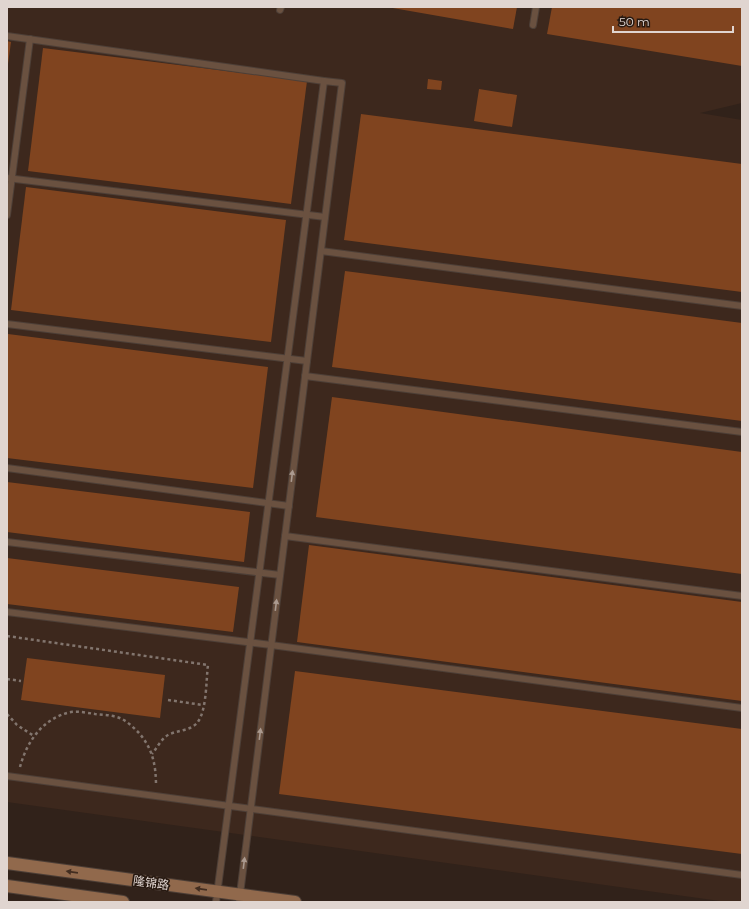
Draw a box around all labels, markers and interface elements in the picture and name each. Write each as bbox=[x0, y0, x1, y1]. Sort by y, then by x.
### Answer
scale bar bbox=[613, 8, 733, 34]
text: 50 m bbox=[619, 14, 650, 29]
one-way arrow bbox=[289, 470, 295, 482]
one-way arrow bbox=[273, 599, 279, 611]
one-way arrow bbox=[257, 728, 263, 740]
one-way arrow bbox=[240, 857, 247, 869]
one-way arrow bbox=[66, 869, 78, 875]
street label: 隆锦路 bbox=[132, 873, 170, 892]
one-way arrow bbox=[195, 886, 207, 892]

